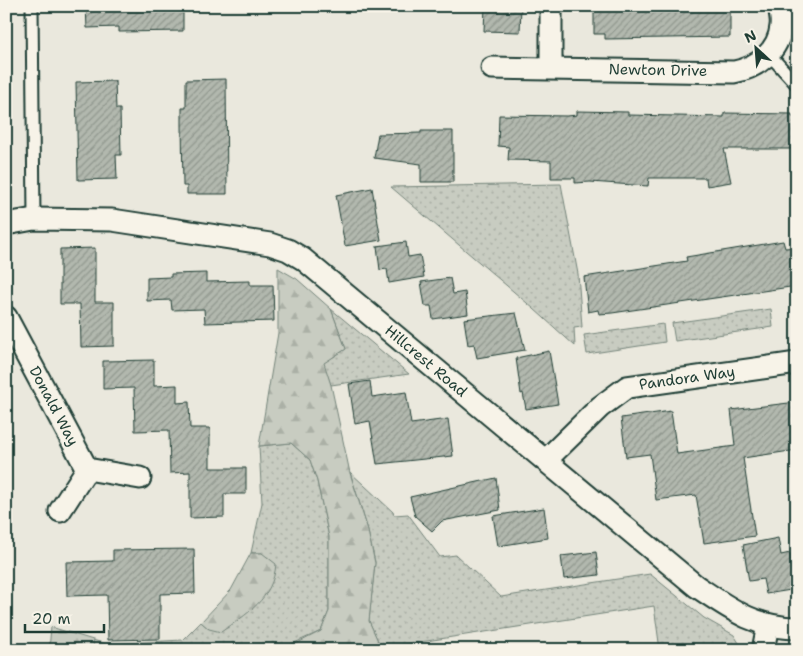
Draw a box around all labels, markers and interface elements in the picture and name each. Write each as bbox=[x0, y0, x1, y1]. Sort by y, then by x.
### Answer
north arrow bbox=[730, 22, 780, 72]
text: N bbox=[741, 26, 759, 47]
street label: Newton Drive bbox=[608, 59, 708, 81]
street label: Hillcrest Road bbox=[380, 321, 472, 402]
street label: Pandora Way bbox=[638, 361, 736, 395]
street label: Donald Way bbox=[25, 363, 83, 449]
scale bar bbox=[25, 601, 104, 633]
text: 20 m bbox=[32, 609, 71, 629]

